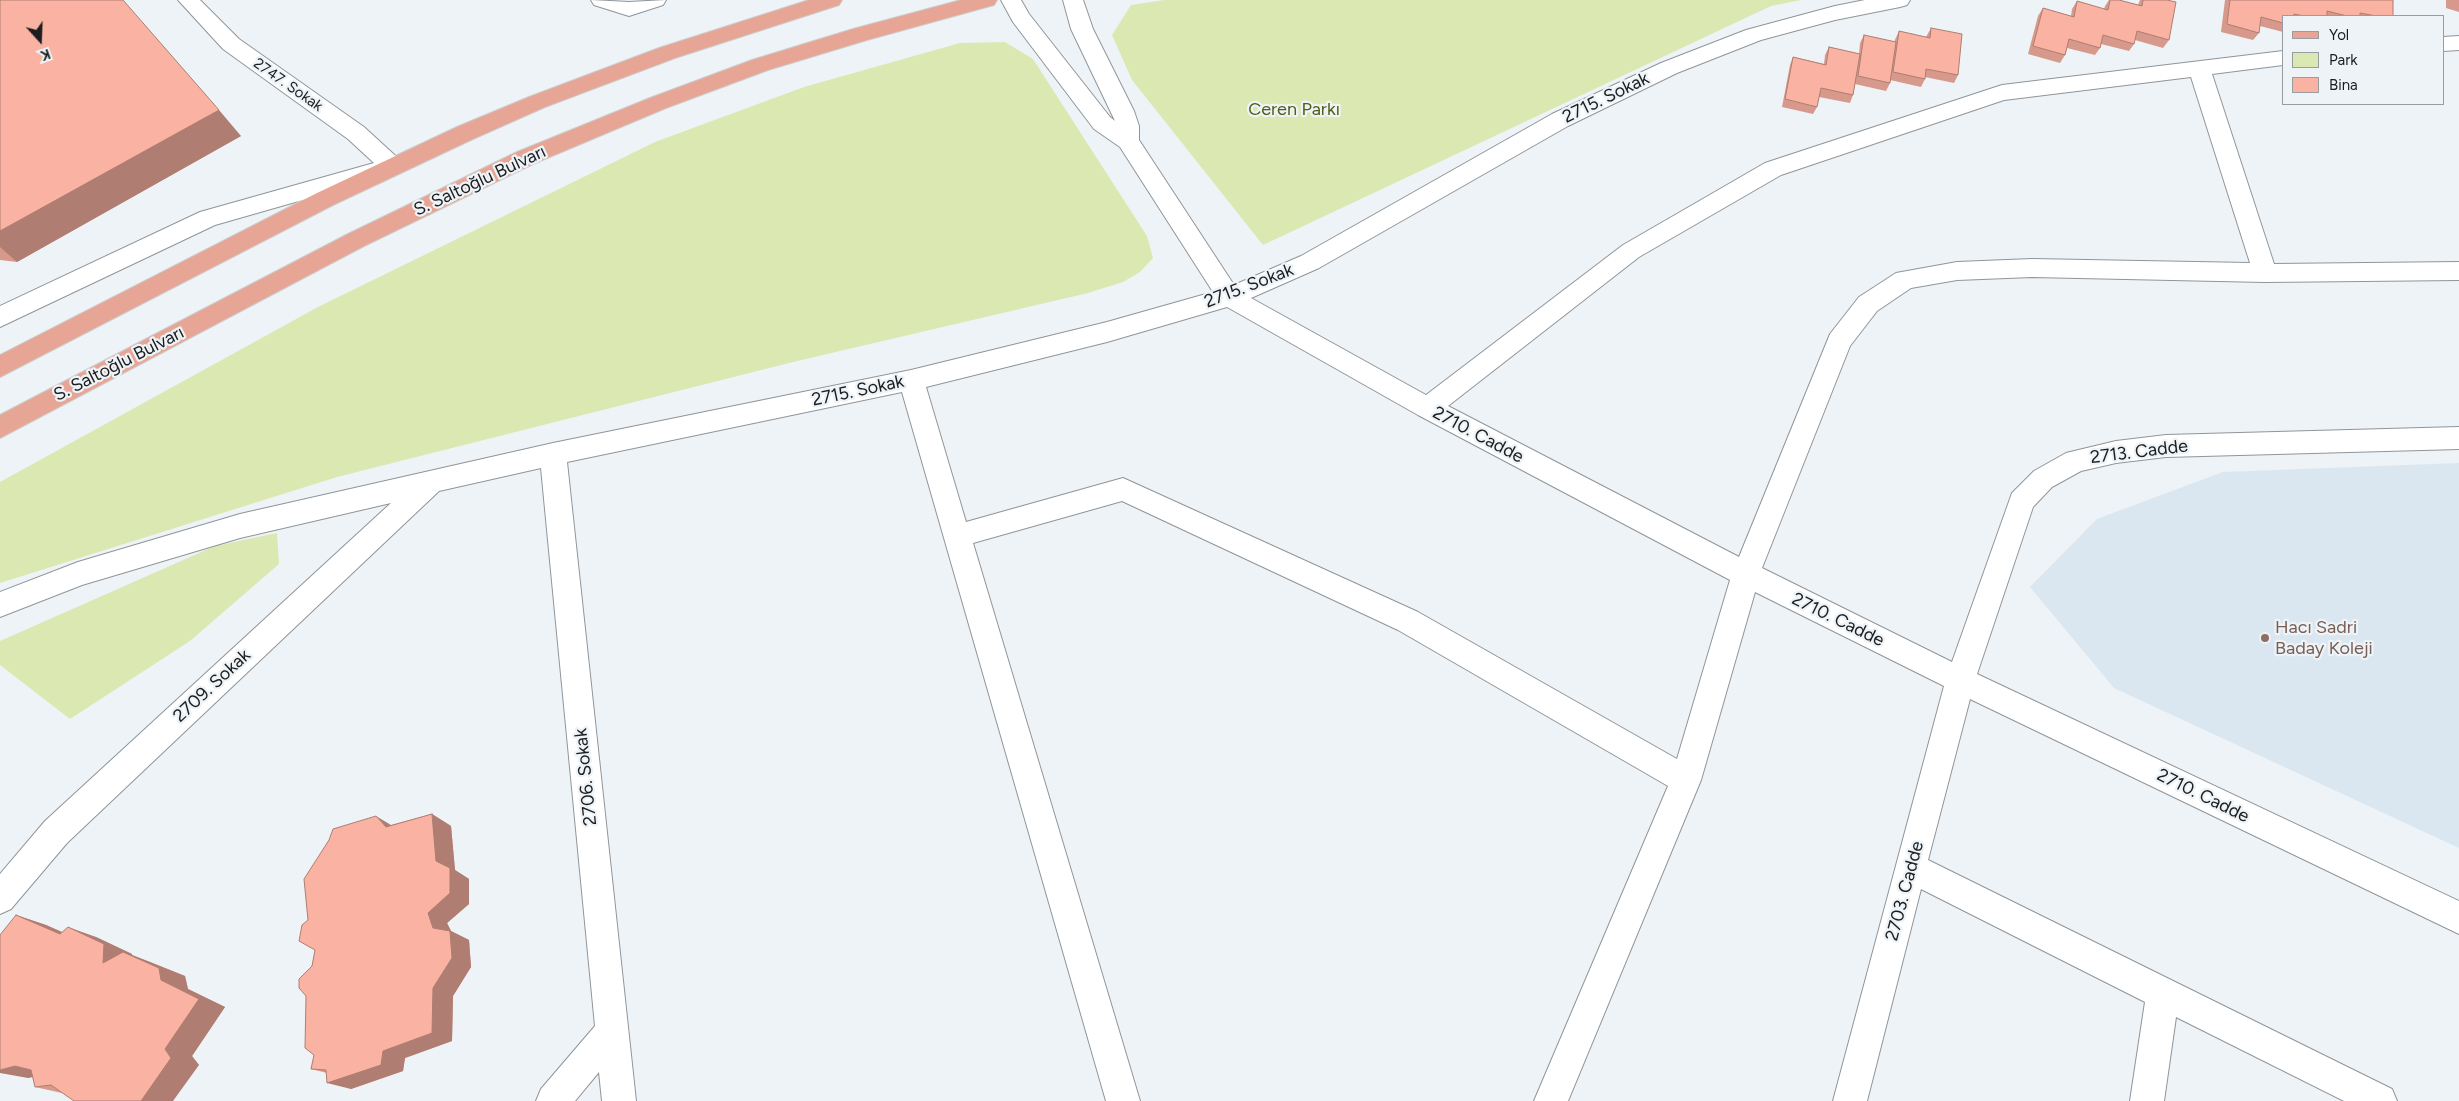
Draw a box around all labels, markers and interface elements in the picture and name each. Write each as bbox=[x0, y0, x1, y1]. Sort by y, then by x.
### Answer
north arrow bbox=[15, 15, 65, 65]
legend bbox=[2282, 15, 2444, 105]
text: Yol bbox=[2329, 26, 2349, 44]
text: K bbox=[38, 45, 53, 64]
text: Park bbox=[2329, 51, 2358, 69]
street label: 2747. Sokak bbox=[250, 55, 326, 115]
street label: 2715. Sokak bbox=[1559, 68, 1653, 128]
text: Bina bbox=[2329, 76, 2358, 94]
park label: Ceren Parkı bbox=[1248, 99, 1340, 121]
street label: S. Saltoğlu Bulvarı bbox=[411, 141, 549, 221]
street label: 2715. Sokak bbox=[1201, 259, 1297, 313]
street label: S. Saltoğlu Bulvarı bbox=[50, 322, 188, 406]
street label: 2715. Sokak bbox=[810, 371, 906, 411]
street label: 2710. Cadde bbox=[1429, 402, 1527, 468]
street label: 2713. Cadde bbox=[2089, 435, 2189, 469]
street label: 2710. Cadde bbox=[1788, 588, 1888, 652]
place label: Hacı Sadri Baday Koleji bbox=[2275, 617, 2373, 660]
marker: Hacı Sadri Baday Koleji bbox=[2259, 632, 2271, 644]
street label: 2709. Sokak bbox=[169, 645, 255, 727]
street label: 2706. Sokak bbox=[570, 727, 602, 827]
street label: 2710. Cadde bbox=[2153, 764, 2253, 828]
street label: 2703. Cadde bbox=[1881, 839, 1929, 943]

